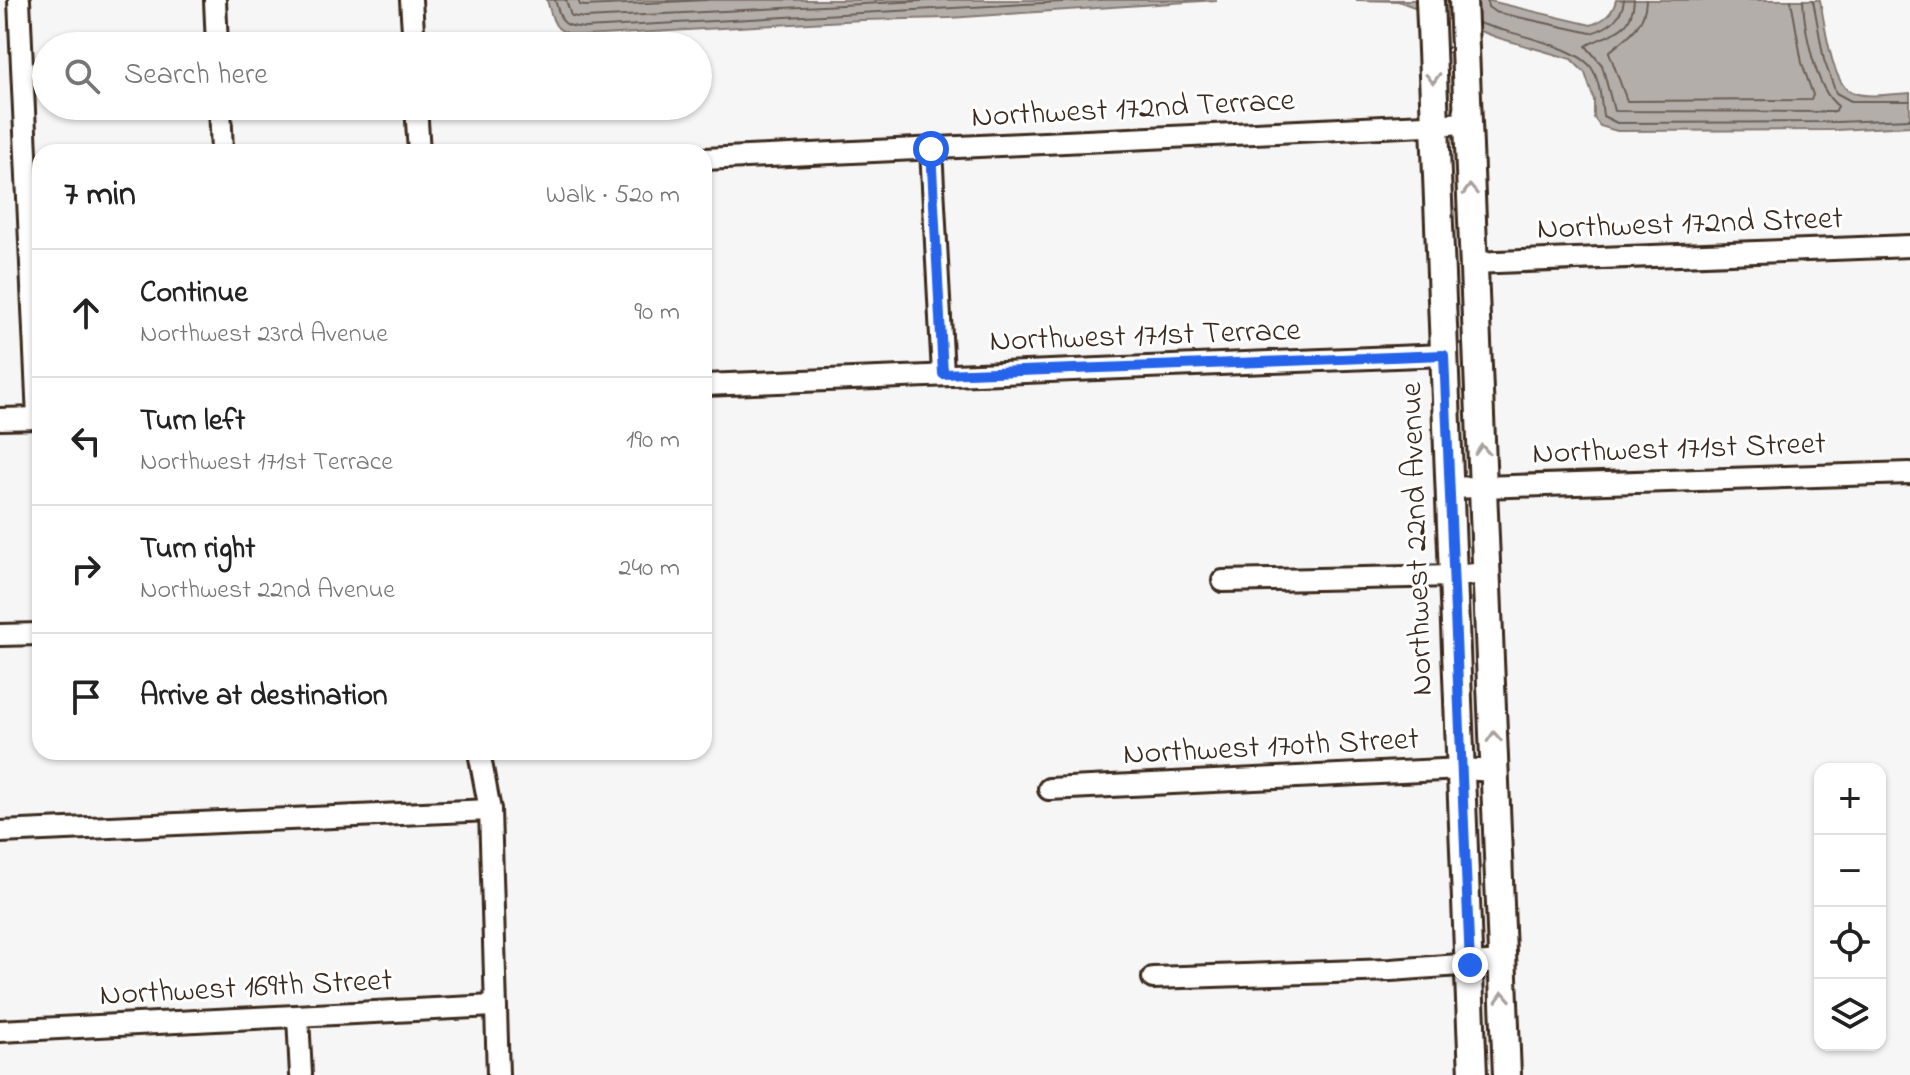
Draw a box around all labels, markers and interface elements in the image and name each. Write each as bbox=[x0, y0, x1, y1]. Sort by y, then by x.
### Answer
search box bbox=[32, 32, 712, 120]
icon: search bbox=[60, 54, 104, 98]
text: Search here bbox=[124, 54, 268, 98]
one-way arrow bbox=[1424, 72, 1441, 85]
street label: Northwest 172nd Terrace bbox=[970, 78, 1297, 142]
route start bbox=[913, 131, 949, 167]
text: 7 min bbox=[64, 171, 136, 221]
text: Walk · 520 m bbox=[546, 177, 680, 215]
one-way arrow bbox=[1462, 183, 1479, 196]
street label: Northwest 172nd Street bbox=[1536, 196, 1844, 254]
text: Continue bbox=[140, 272, 248, 316]
icon: ahead bbox=[64, 291, 108, 335]
text: 90 m bbox=[634, 294, 680, 332]
street label: Northwest 171st Terrace bbox=[989, 308, 1302, 366]
text: Northwest 23rd Avenue bbox=[140, 316, 388, 354]
street label: Northwest 22nd Avenue bbox=[1389, 381, 1447, 697]
text: Turn left bbox=[140, 400, 245, 444]
icon: left bbox=[64, 419, 108, 463]
street label: Northwest 171st Street bbox=[1531, 421, 1827, 479]
text: 190 m bbox=[626, 422, 680, 460]
one-way arrow bbox=[1474, 443, 1491, 456]
text: Northwest 171st Terrace bbox=[140, 444, 393, 482]
text: Turn right bbox=[140, 528, 255, 572]
icon: right bbox=[64, 547, 108, 591]
text: 240 m bbox=[618, 550, 680, 588]
text: Northwest 22nd Avenue bbox=[140, 572, 395, 610]
icon: arrive bbox=[64, 675, 108, 719]
text: Arrive at destination bbox=[140, 675, 388, 719]
street label: Northwest 170th Street bbox=[1122, 717, 1420, 779]
one-way arrow bbox=[1485, 730, 1502, 743]
map controls bbox=[1814, 763, 1886, 1051]
button: + bbox=[1814, 763, 1886, 835]
button: − bbox=[1814, 835, 1886, 907]
button: locate bbox=[1814, 907, 1886, 979]
route end bbox=[1452, 947, 1488, 983]
street label: Northwest 169th Street bbox=[98, 958, 394, 1020]
button: layers bbox=[1814, 979, 1886, 1051]
one-way arrow bbox=[1495, 990, 1512, 1003]

